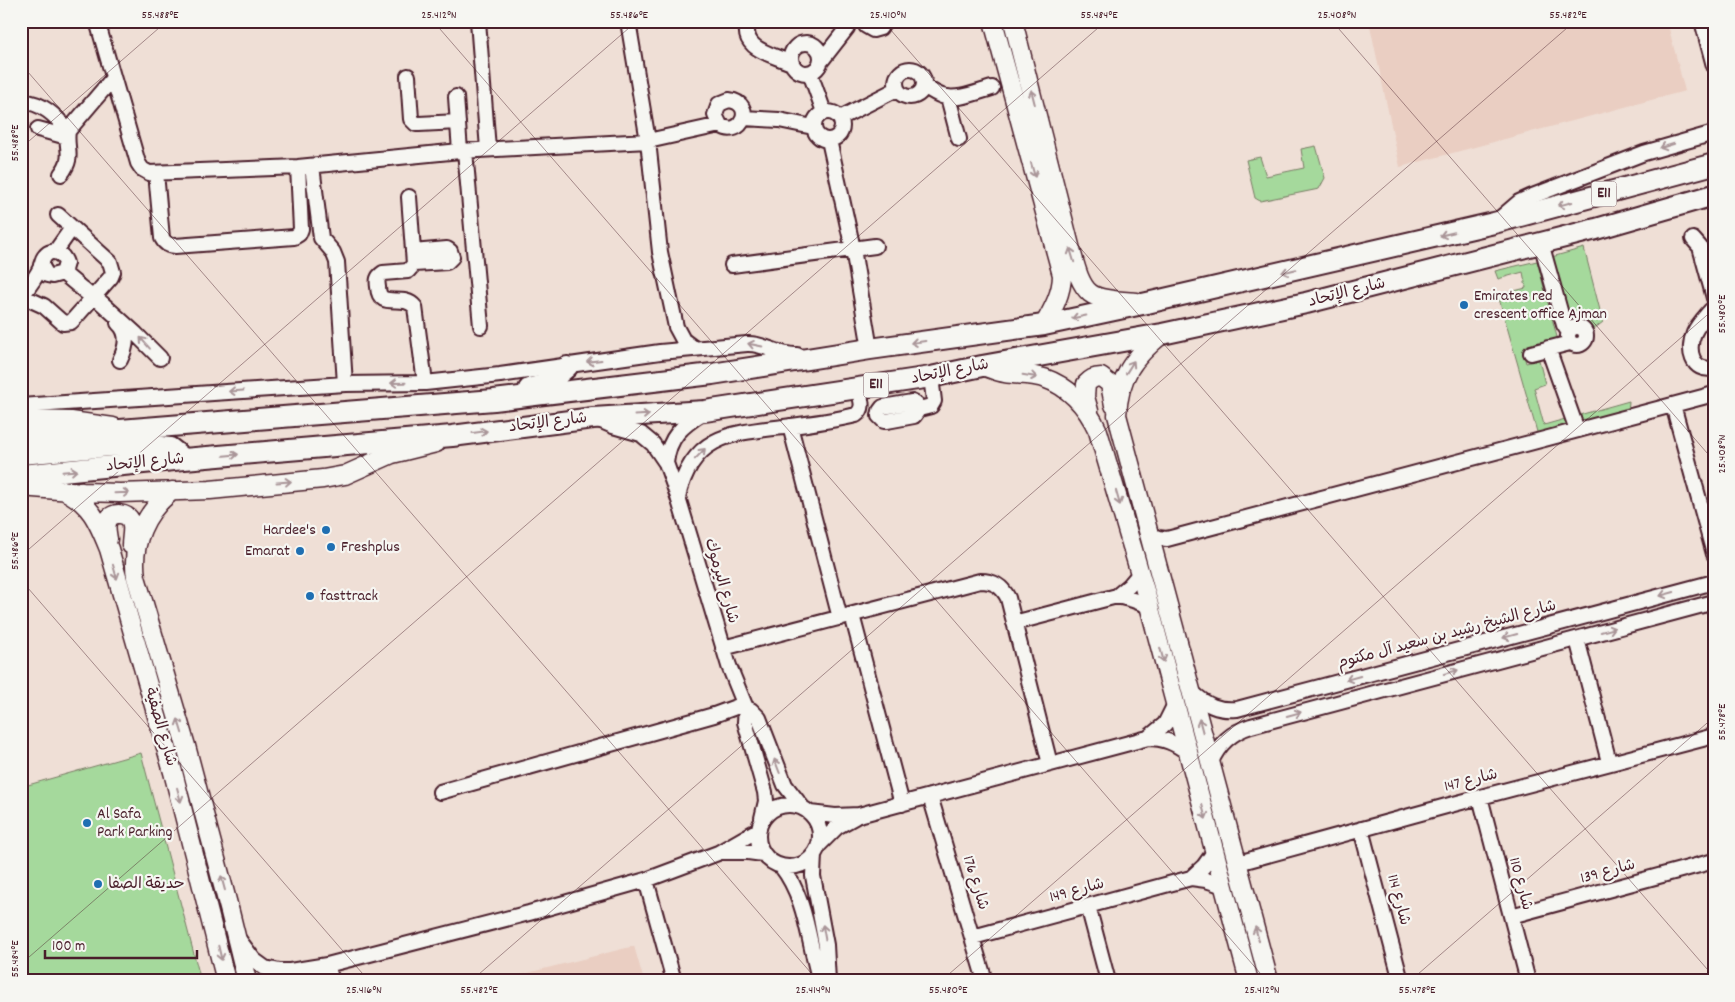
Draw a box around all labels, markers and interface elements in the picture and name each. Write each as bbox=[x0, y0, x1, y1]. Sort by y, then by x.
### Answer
text: 55.488°E bbox=[141, 7, 179, 24]
text: 25.412°N bbox=[421, 7, 457, 24]
text: 55.486°E bbox=[610, 7, 649, 24]
text: 25.410°N bbox=[870, 7, 906, 24]
text: 55.484°E bbox=[1080, 7, 1118, 24]
text: 25.408°N bbox=[1318, 7, 1357, 24]
text: 55.482°E bbox=[1549, 7, 1587, 24]
one-way arrow bbox=[1028, 89, 1037, 105]
text: 55.488°E bbox=[7, 124, 24, 162]
one-way arrow bbox=[1659, 141, 1675, 151]
one-way arrow bbox=[1029, 161, 1039, 177]
road number: E11 bbox=[1592, 182, 1616, 206]
one-way arrow bbox=[1558, 200, 1574, 209]
one-way arrow bbox=[1439, 230, 1455, 239]
one-way arrow bbox=[1067, 247, 1077, 263]
one-way arrow bbox=[1281, 267, 1297, 276]
street label: شارع الإتحاد bbox=[1306, 272, 1388, 314]
place label: Emirates red crescent office Ajman bbox=[1474, 285, 1607, 326]
text: 55.480°E bbox=[1714, 294, 1731, 333]
marker: Emirates red crescent office Ajman bbox=[1458, 299, 1470, 311]
one-way arrow bbox=[1071, 313, 1087, 323]
one-way arrow bbox=[140, 337, 151, 350]
one-way arrow bbox=[911, 338, 927, 348]
one-way arrow bbox=[748, 340, 764, 350]
street label: شارع الإتحاد bbox=[909, 353, 991, 391]
one-way arrow bbox=[587, 357, 603, 367]
one-way arrow bbox=[1125, 361, 1135, 375]
one-way arrow bbox=[1021, 371, 1037, 381]
road number: E11 bbox=[864, 372, 888, 398]
one-way arrow bbox=[391, 378, 407, 388]
one-way arrow bbox=[228, 387, 244, 396]
street label: شارع الإتحاد bbox=[507, 407, 589, 439]
one-way arrow bbox=[634, 410, 650, 419]
one-way arrow bbox=[472, 427, 488, 437]
text: 25.408°N bbox=[1714, 434, 1731, 473]
street label: شارع الإتحاد bbox=[105, 447, 185, 479]
one-way arrow bbox=[694, 448, 706, 460]
one-way arrow bbox=[223, 450, 239, 459]
one-way arrow bbox=[62, 466, 78, 475]
one-way arrow bbox=[276, 478, 292, 487]
one-way arrow bbox=[114, 489, 130, 498]
one-way arrow bbox=[1114, 490, 1124, 506]
place label: Hardee's bbox=[263, 519, 316, 542]
marker: Hardee's bbox=[320, 524, 332, 536]
text: 55.486°E bbox=[7, 531, 24, 570]
place label: Freshplus bbox=[341, 536, 400, 559]
street label: شارع اليرموك bbox=[698, 536, 744, 626]
place label: Emarat bbox=[245, 540, 290, 563]
marker: Freshplus bbox=[325, 541, 337, 553]
marker: Emarat bbox=[294, 545, 306, 557]
one-way arrow bbox=[111, 563, 121, 579]
place label: fasttrack bbox=[320, 585, 378, 608]
marker: fasttrack bbox=[304, 590, 316, 602]
one-way arrow bbox=[1659, 590, 1675, 599]
street label: شارع الشيخ رشيد بن سعيد آل مكتوم bbox=[1335, 595, 1559, 675]
one-way arrow bbox=[1600, 625, 1616, 635]
one-way arrow bbox=[1502, 632, 1518, 642]
one-way arrow bbox=[1158, 646, 1167, 662]
one-way arrow bbox=[1443, 667, 1459, 676]
one-way arrow bbox=[1345, 674, 1361, 684]
street label: شارع الصفية bbox=[138, 685, 182, 769]
text: 55.478°E bbox=[1714, 703, 1731, 740]
one-way arrow bbox=[1286, 709, 1302, 718]
one-way arrow bbox=[174, 718, 184, 734]
one-way arrow bbox=[1196, 718, 1206, 734]
one-way arrow bbox=[772, 759, 781, 774]
street label: شارع 147 bbox=[1442, 763, 1500, 799]
one-way arrow bbox=[175, 787, 184, 803]
place label: Al Safa Park Parking bbox=[97, 803, 173, 844]
one-way arrow bbox=[1199, 803, 1209, 819]
marker: Al Safa Park Parking bbox=[81, 817, 93, 829]
street label: شارع 176 bbox=[956, 853, 994, 913]
street label: شارع 139 bbox=[1578, 854, 1638, 890]
street label: شارع 110 bbox=[1502, 855, 1538, 913]
street label: شارع 114 bbox=[1380, 872, 1416, 928]
place label: حديقة الصفا bbox=[108, 873, 185, 896]
street label: شارع 149 bbox=[1047, 873, 1107, 909]
one-way arrow bbox=[217, 875, 227, 891]
marker: حديقة الصفا bbox=[92, 878, 104, 890]
one-way arrow bbox=[818, 925, 828, 941]
one-way arrow bbox=[1251, 926, 1261, 942]
scale bar bbox=[45, 927, 198, 959]
text: 100 m bbox=[52, 936, 85, 958]
text: 55.484°E bbox=[7, 940, 24, 978]
one-way arrow bbox=[216, 944, 225, 960]
text: 25.416°N bbox=[346, 982, 382, 999]
text: 55.482°E bbox=[460, 982, 498, 999]
text: 25.414°N bbox=[795, 982, 831, 999]
text: 55.480°E bbox=[929, 982, 968, 999]
text: 25.412°N bbox=[1244, 982, 1280, 999]
text: 55.478°E bbox=[1399, 982, 1436, 999]

